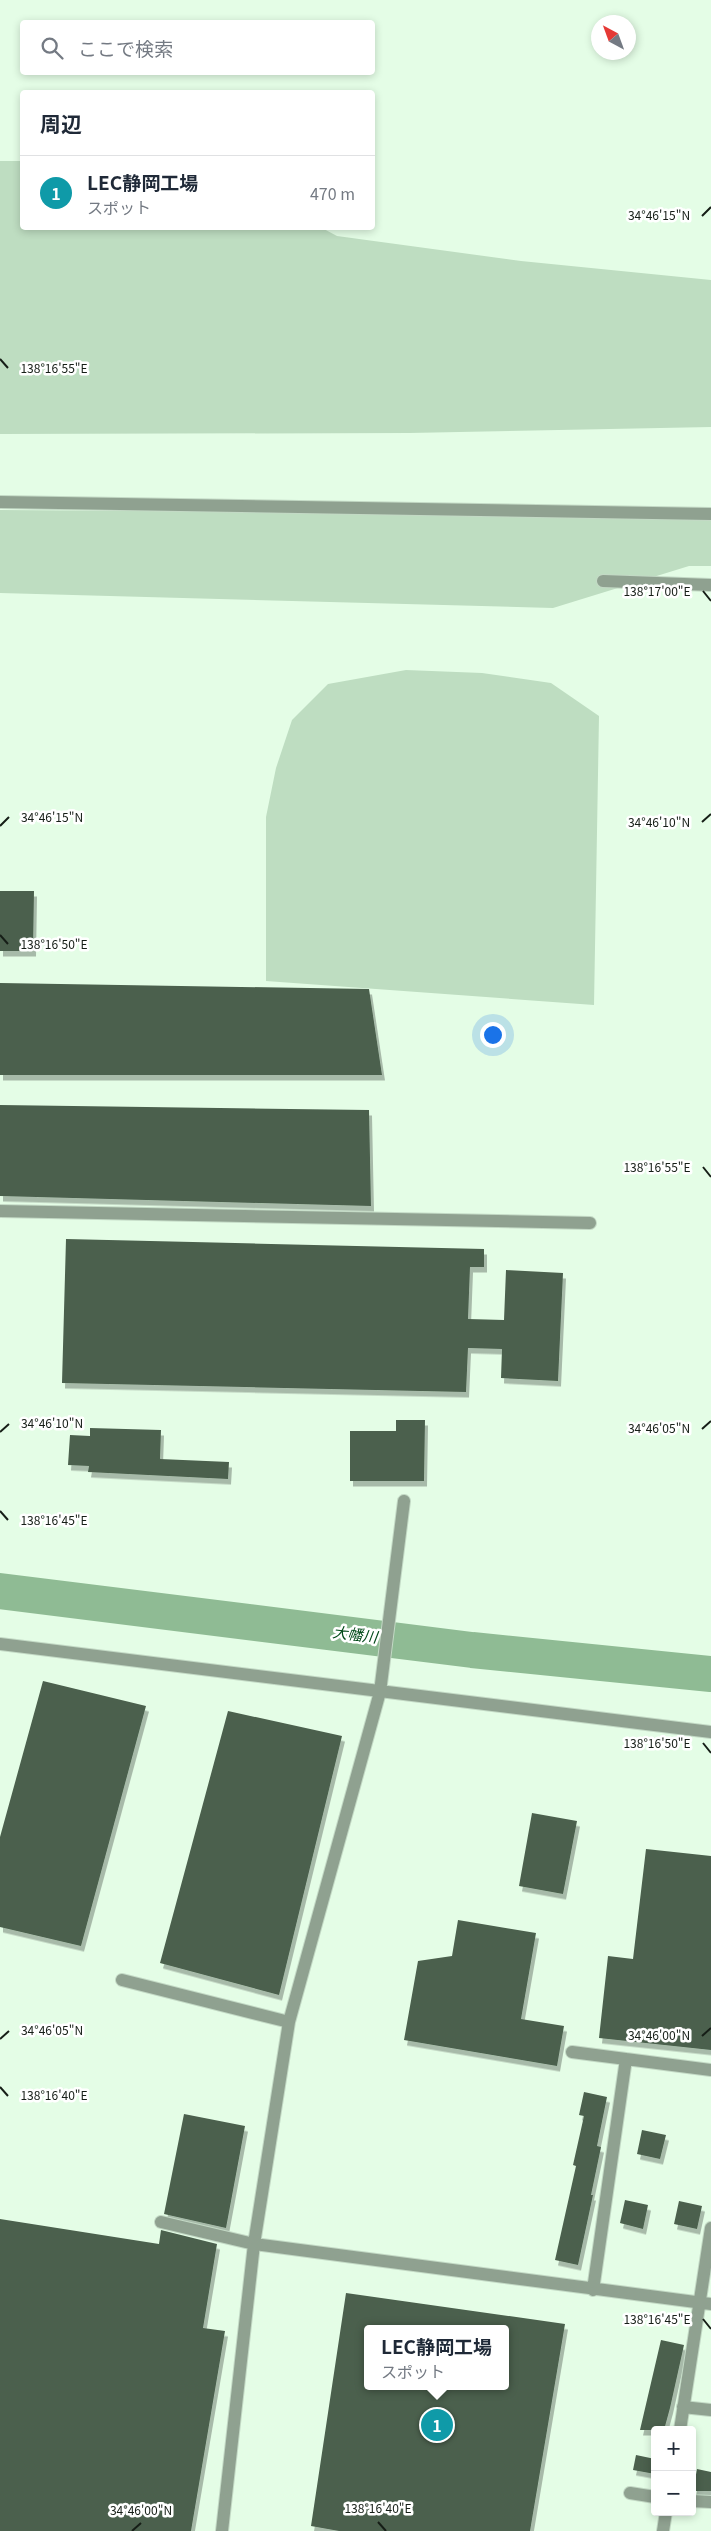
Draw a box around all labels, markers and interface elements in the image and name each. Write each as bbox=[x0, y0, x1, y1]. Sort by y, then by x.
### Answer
north arrow bbox=[591, 15, 636, 60]
search box bbox=[20, 20, 375, 75]
icon: search bbox=[38, 34, 66, 62]
text: ここで検索 bbox=[78, 34, 173, 61]
text: 周辺 bbox=[40, 108, 82, 138]
text: LEC静岡工場 bbox=[87, 168, 198, 195]
text: 1 bbox=[51, 181, 61, 205]
text: 470 m bbox=[310, 181, 355, 205]
text: スポット bbox=[87, 195, 151, 219]
text: 34°46'15"N bbox=[628, 206, 690, 223]
text: 138°16'55"E bbox=[20, 359, 88, 376]
text: 138°17'00"E bbox=[623, 582, 691, 599]
text: 34°46'15"N bbox=[21, 808, 83, 825]
text: 34°46'10"N bbox=[628, 813, 690, 830]
text: 138°16'50"E bbox=[20, 935, 88, 952]
your location bbox=[480, 1022, 506, 1048]
text: 138°16'55"E bbox=[623, 1158, 691, 1175]
text: 34°46'10"N bbox=[21, 1414, 83, 1431]
text: 34°46'05"N bbox=[628, 1419, 690, 1436]
text: 138°16'45"E bbox=[20, 1511, 88, 1528]
water label: 大幡川 bbox=[332, 1620, 381, 1647]
text: 138°16'50"E bbox=[623, 1734, 691, 1751]
text: 34°46'05"N bbox=[21, 2021, 83, 2038]
text: 34°46'00"N bbox=[628, 2026, 690, 2043]
text: 138°16'40"E bbox=[20, 2086, 88, 2103]
text: 138°16'45"E bbox=[623, 2310, 691, 2327]
popup bbox=[364, 2325, 509, 2390]
text: LEC静岡工場 bbox=[381, 2332, 492, 2359]
text: スポット bbox=[381, 2359, 445, 2383]
pin: 1 bbox=[421, 2406, 453, 2444]
map controls bbox=[651, 2426, 696, 2516]
button: + bbox=[651, 2426, 696, 2471]
button: − bbox=[651, 2471, 696, 2516]
text: 138°16'40"E bbox=[344, 2499, 412, 2516]
text: 34°46'00"N bbox=[110, 2501, 172, 2518]

